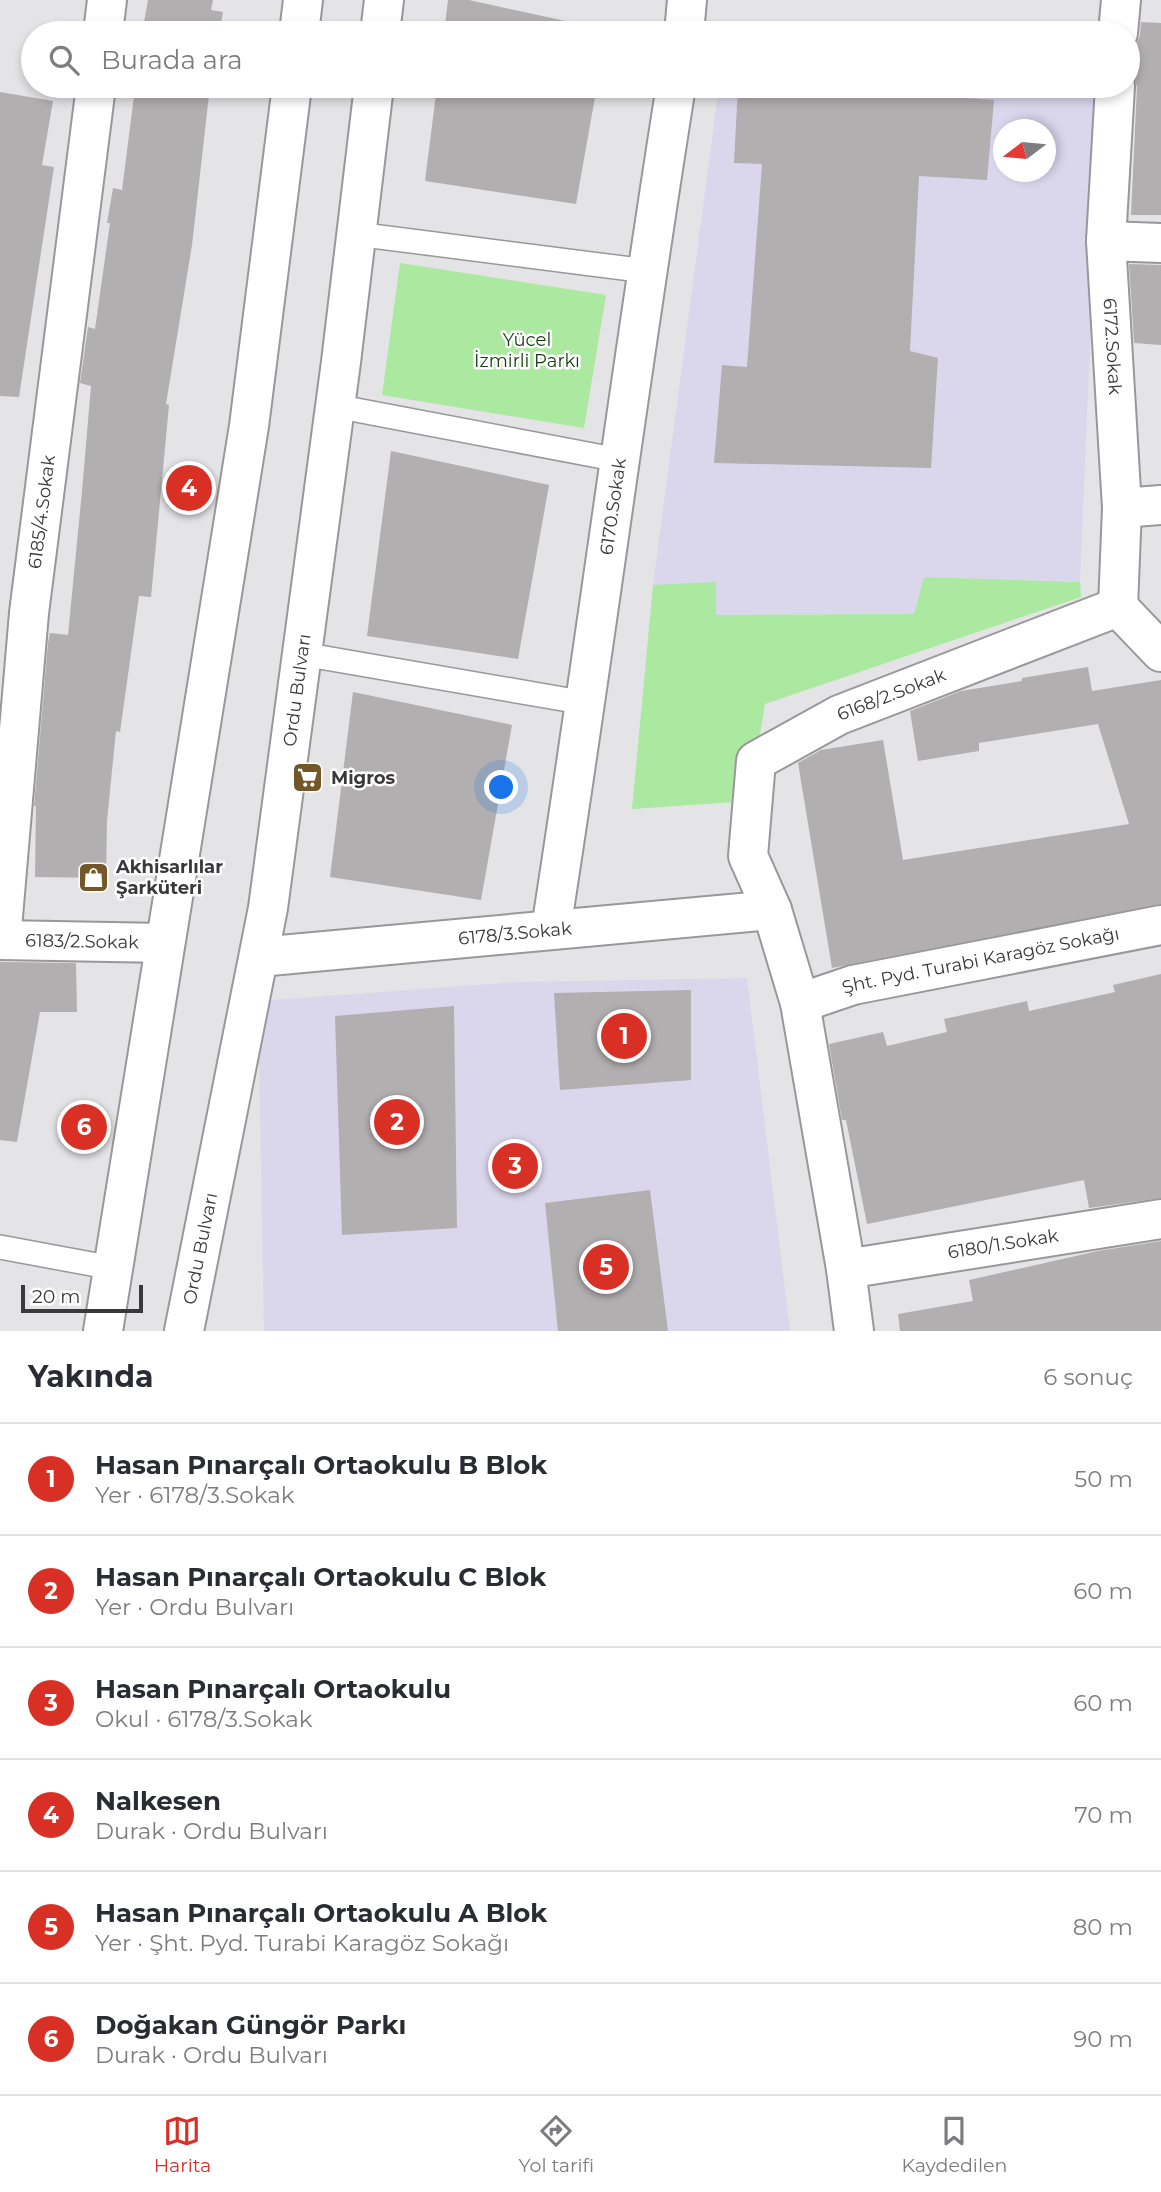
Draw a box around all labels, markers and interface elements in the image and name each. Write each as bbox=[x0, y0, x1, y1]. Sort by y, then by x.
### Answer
search box bbox=[21, 21, 1140, 98]
icon: search bbox=[45, 41, 83, 79]
text: Burada ara bbox=[101, 44, 243, 76]
north arrow bbox=[993, 119, 1056, 182]
street label: 6172.Sokak bbox=[1098, 298, 1126, 396]
park label: Yücel İzmirli Parkı bbox=[474, 329, 580, 372]
street label: 6185/4.Sokak bbox=[24, 454, 60, 570]
street label: 6170.Sokak bbox=[595, 456, 631, 557]
pin: 4 bbox=[166, 462, 212, 514]
street label: Ordu Bulvarı bbox=[279, 632, 316, 748]
street label: 6168/2.Sokak bbox=[834, 664, 949, 726]
supermarket icon: Migros bbox=[291, 761, 325, 795]
place label: Migros bbox=[331, 767, 396, 789]
your location bbox=[484, 770, 518, 804]
place label: Akhisarlılar Şarküteri bbox=[115, 856, 223, 899]
shop icon: Akhisarlılar Şarküteri bbox=[76, 860, 110, 894]
street label: 6178/3.Sokak bbox=[457, 917, 573, 950]
street label: Şht. Pyd. Turabi Karagöz Sokağı bbox=[839, 922, 1121, 999]
street label: 6183/2.Sokak bbox=[25, 929, 139, 954]
pin: 1 bbox=[601, 1010, 647, 1062]
pin: 2 bbox=[374, 1096, 420, 1148]
pin: 6 bbox=[61, 1101, 107, 1153]
pin: 3 bbox=[492, 1140, 538, 1192]
street label: Ordu Bulvarı bbox=[179, 1191, 222, 1306]
street label: 6180/1.Sokak bbox=[946, 1224, 1060, 1264]
pin: 5 bbox=[583, 1241, 629, 1293]
scale bar bbox=[21, 1282, 144, 1314]
text: 20 m bbox=[32, 1285, 80, 1308]
text: Yakında bbox=[28, 1358, 154, 1395]
text: 6 sonuç bbox=[1043, 1363, 1133, 1391]
text: Hasan Pınarçalı Ortaokulu B Blok bbox=[95, 1449, 547, 1481]
text: 1 bbox=[46, 1465, 56, 1493]
text: 50 m bbox=[1074, 1465, 1133, 1493]
text: Yer · 6178/3.Sokak bbox=[95, 1481, 294, 1509]
text: Hasan Pınarçalı Ortaokulu C Blok bbox=[95, 1561, 546, 1593]
text: 2 bbox=[44, 1577, 58, 1605]
text: 60 m bbox=[1073, 1577, 1133, 1605]
text: Yer · Ordu Bulvarı bbox=[95, 1593, 294, 1621]
text: Hasan Pınarçalı Ortaokulu bbox=[95, 1673, 451, 1705]
text: 3 bbox=[44, 1689, 58, 1717]
text: 60 m bbox=[1073, 1689, 1133, 1717]
text: Okul · 6178/3.Sokak bbox=[95, 1705, 313, 1733]
text: Nalkesen bbox=[95, 1785, 221, 1817]
text: 4 bbox=[43, 1801, 59, 1829]
text: 70 m bbox=[1074, 1801, 1133, 1829]
text: Durak · Ordu Bulvarı bbox=[95, 1817, 328, 1845]
text: Hasan Pınarçalı Ortaokulu A Blok bbox=[95, 1897, 547, 1929]
text: 5 bbox=[44, 1913, 58, 1941]
text: 80 m bbox=[1073, 1913, 1133, 1941]
text: Yer · Şht. Pyd. Turabi Karagöz Sokağı bbox=[95, 1929, 509, 1957]
text: Doğakan Güngör Parkı bbox=[95, 2009, 406, 2041]
text: 6 bbox=[44, 2025, 58, 2053]
text: 90 m bbox=[1073, 2025, 1133, 2053]
text: Durak · Ordu Bulvarı bbox=[95, 2041, 328, 2069]
tab: Harita bbox=[154, 2112, 211, 2177]
tab: Yol tarifi bbox=[519, 2112, 594, 2177]
tab: Kaydedilen bbox=[901, 2112, 1007, 2177]

